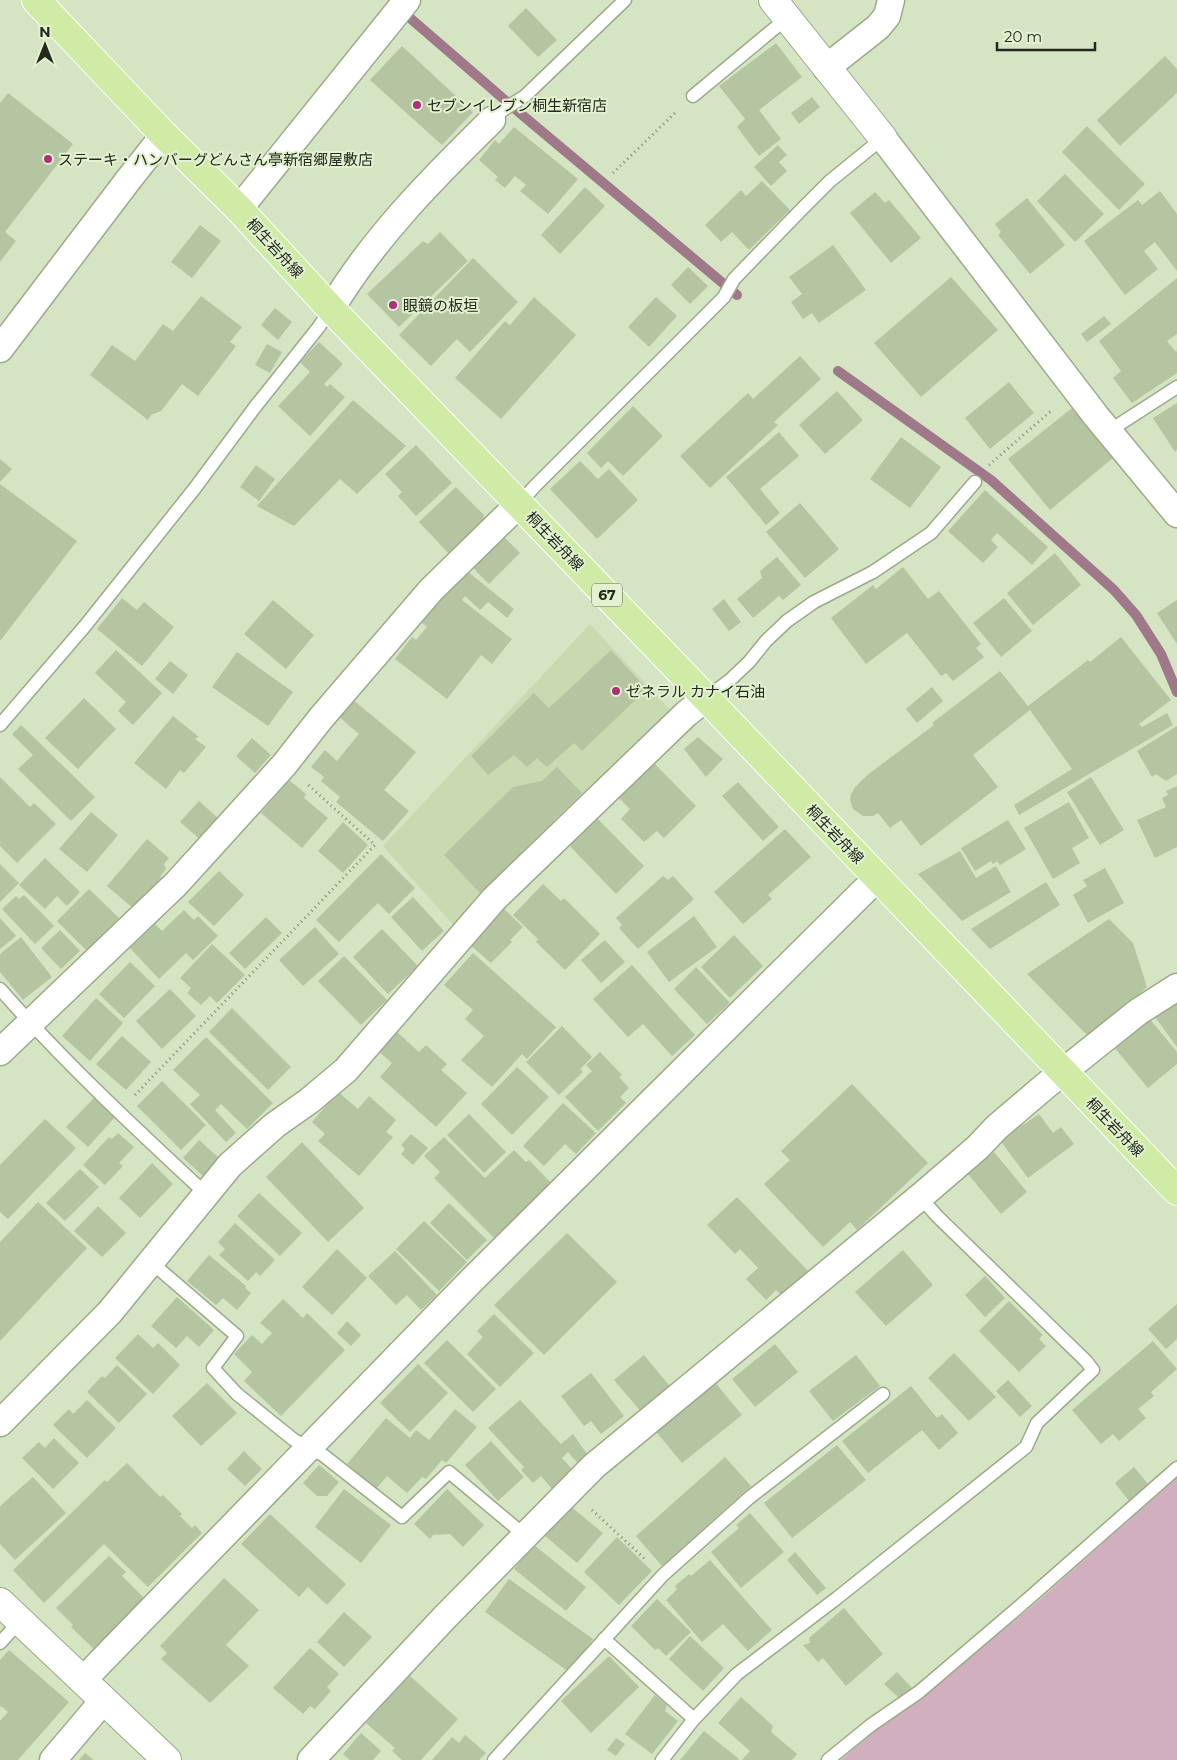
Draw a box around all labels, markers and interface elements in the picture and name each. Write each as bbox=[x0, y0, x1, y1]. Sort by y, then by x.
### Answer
north arrow bbox=[20, 20, 70, 70]
scale bar bbox=[997, 20, 1094, 52]
text: N bbox=[39, 23, 51, 41]
text: 20 m bbox=[1004, 27, 1042, 46]
place label: セブンイレブン桐生新宿店 bbox=[427, 96, 607, 115]
marker: セブンイレブン桐生新宿店 bbox=[411, 99, 423, 111]
place label: ステーキ・ハンバーグどんさん亭新宿郷屋敷店 bbox=[58, 150, 373, 169]
marker: ステーキ・ハンバーグどんさん亭新宿郷屋敷店 bbox=[42, 153, 54, 165]
street label: 桐生岩舟線 bbox=[242, 214, 308, 282]
place label: 眼鏡の板垣 bbox=[403, 296, 478, 315]
marker: 眼鏡の板垣 bbox=[387, 299, 399, 311]
street label: 桐生岩舟線 bbox=[522, 507, 588, 575]
road number: 67 bbox=[592, 584, 622, 606]
place label: ゼネラル カナイ石油 bbox=[626, 682, 765, 701]
marker: ゼネラル カナイ石油 bbox=[610, 685, 622, 697]
street label: 桐生岩舟線 bbox=[802, 800, 868, 868]
street label: 桐生岩舟線 bbox=[1082, 1093, 1148, 1161]

